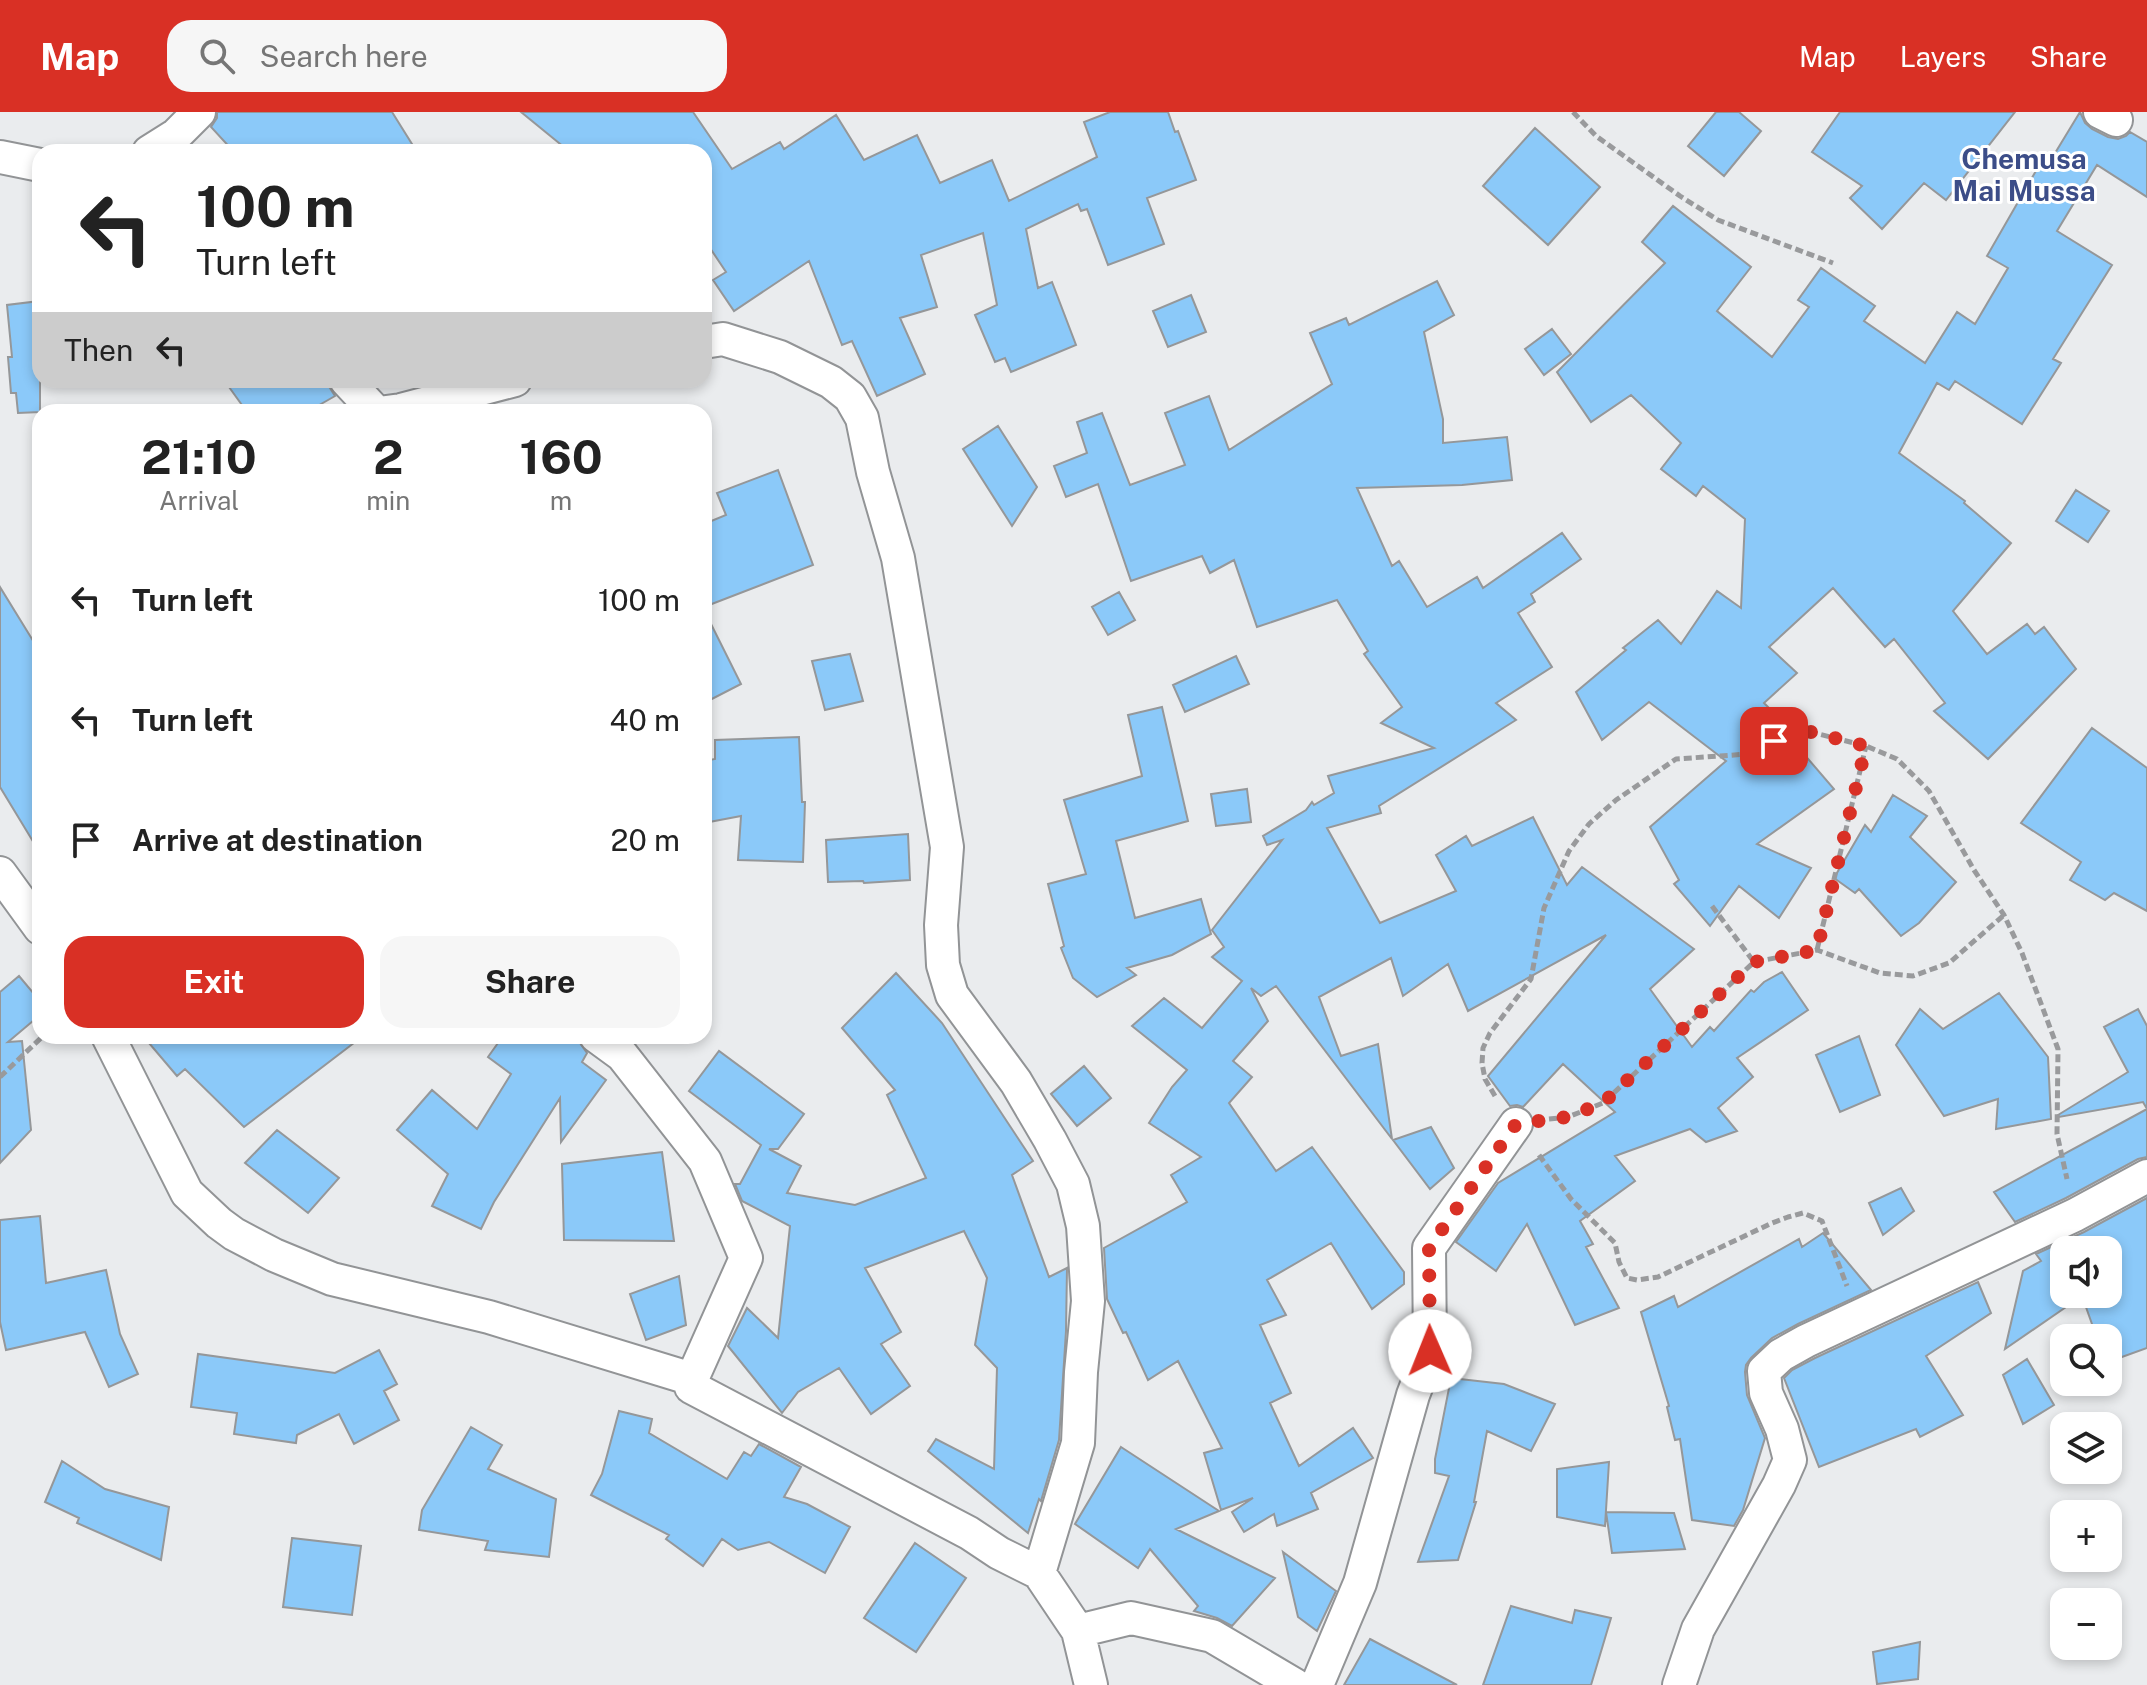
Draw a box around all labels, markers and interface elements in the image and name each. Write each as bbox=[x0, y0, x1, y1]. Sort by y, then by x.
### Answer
search box bbox=[167, 20, 727, 92]
text: Map bbox=[40, 34, 119, 79]
icon: search bbox=[195, 34, 239, 78]
text: Search here bbox=[259, 38, 428, 74]
text: Map bbox=[1799, 40, 1856, 73]
text: Layers bbox=[1900, 40, 1986, 73]
text: Share bbox=[2030, 40, 2107, 73]
district label: Chemusa Mai Mussa bbox=[1952, 142, 2096, 207]
text: 100 m bbox=[196, 174, 355, 240]
icon: left bbox=[64, 176, 168, 280]
text: Turn left bbox=[196, 241, 337, 283]
icon: left bbox=[149, 328, 193, 372]
text: Then bbox=[64, 332, 133, 368]
text: 21:10 bbox=[141, 428, 257, 485]
text: 2 bbox=[373, 428, 403, 485]
text: 160 bbox=[520, 428, 603, 485]
text: Arrival bbox=[159, 485, 239, 516]
text: min bbox=[366, 485, 410, 516]
text: m bbox=[550, 485, 572, 516]
icon: left bbox=[64, 578, 108, 622]
text: Turn left bbox=[132, 582, 253, 618]
text: 100 m bbox=[598, 582, 680, 618]
icon: left bbox=[64, 698, 108, 742]
text: Turn left bbox=[132, 702, 253, 738]
text: 40 m bbox=[610, 702, 680, 738]
pin bbox=[1740, 707, 1808, 775]
icon: arrive bbox=[1752, 719, 1796, 763]
icon: arrive bbox=[64, 818, 108, 862]
text: Arrive at destination bbox=[132, 822, 423, 858]
text: 20 m bbox=[611, 822, 680, 858]
button: Exit bbox=[64, 936, 364, 1028]
button: Share bbox=[380, 936, 680, 1028]
map controls bbox=[2050, 1236, 2122, 1660]
button: sound bbox=[2050, 1236, 2122, 1308]
position arrow bbox=[1388, 1309, 1472, 1393]
button: search bbox=[2050, 1324, 2122, 1396]
button: layers bbox=[2050, 1412, 2122, 1484]
button: + bbox=[2050, 1500, 2122, 1572]
button: − bbox=[2050, 1588, 2122, 1660]

